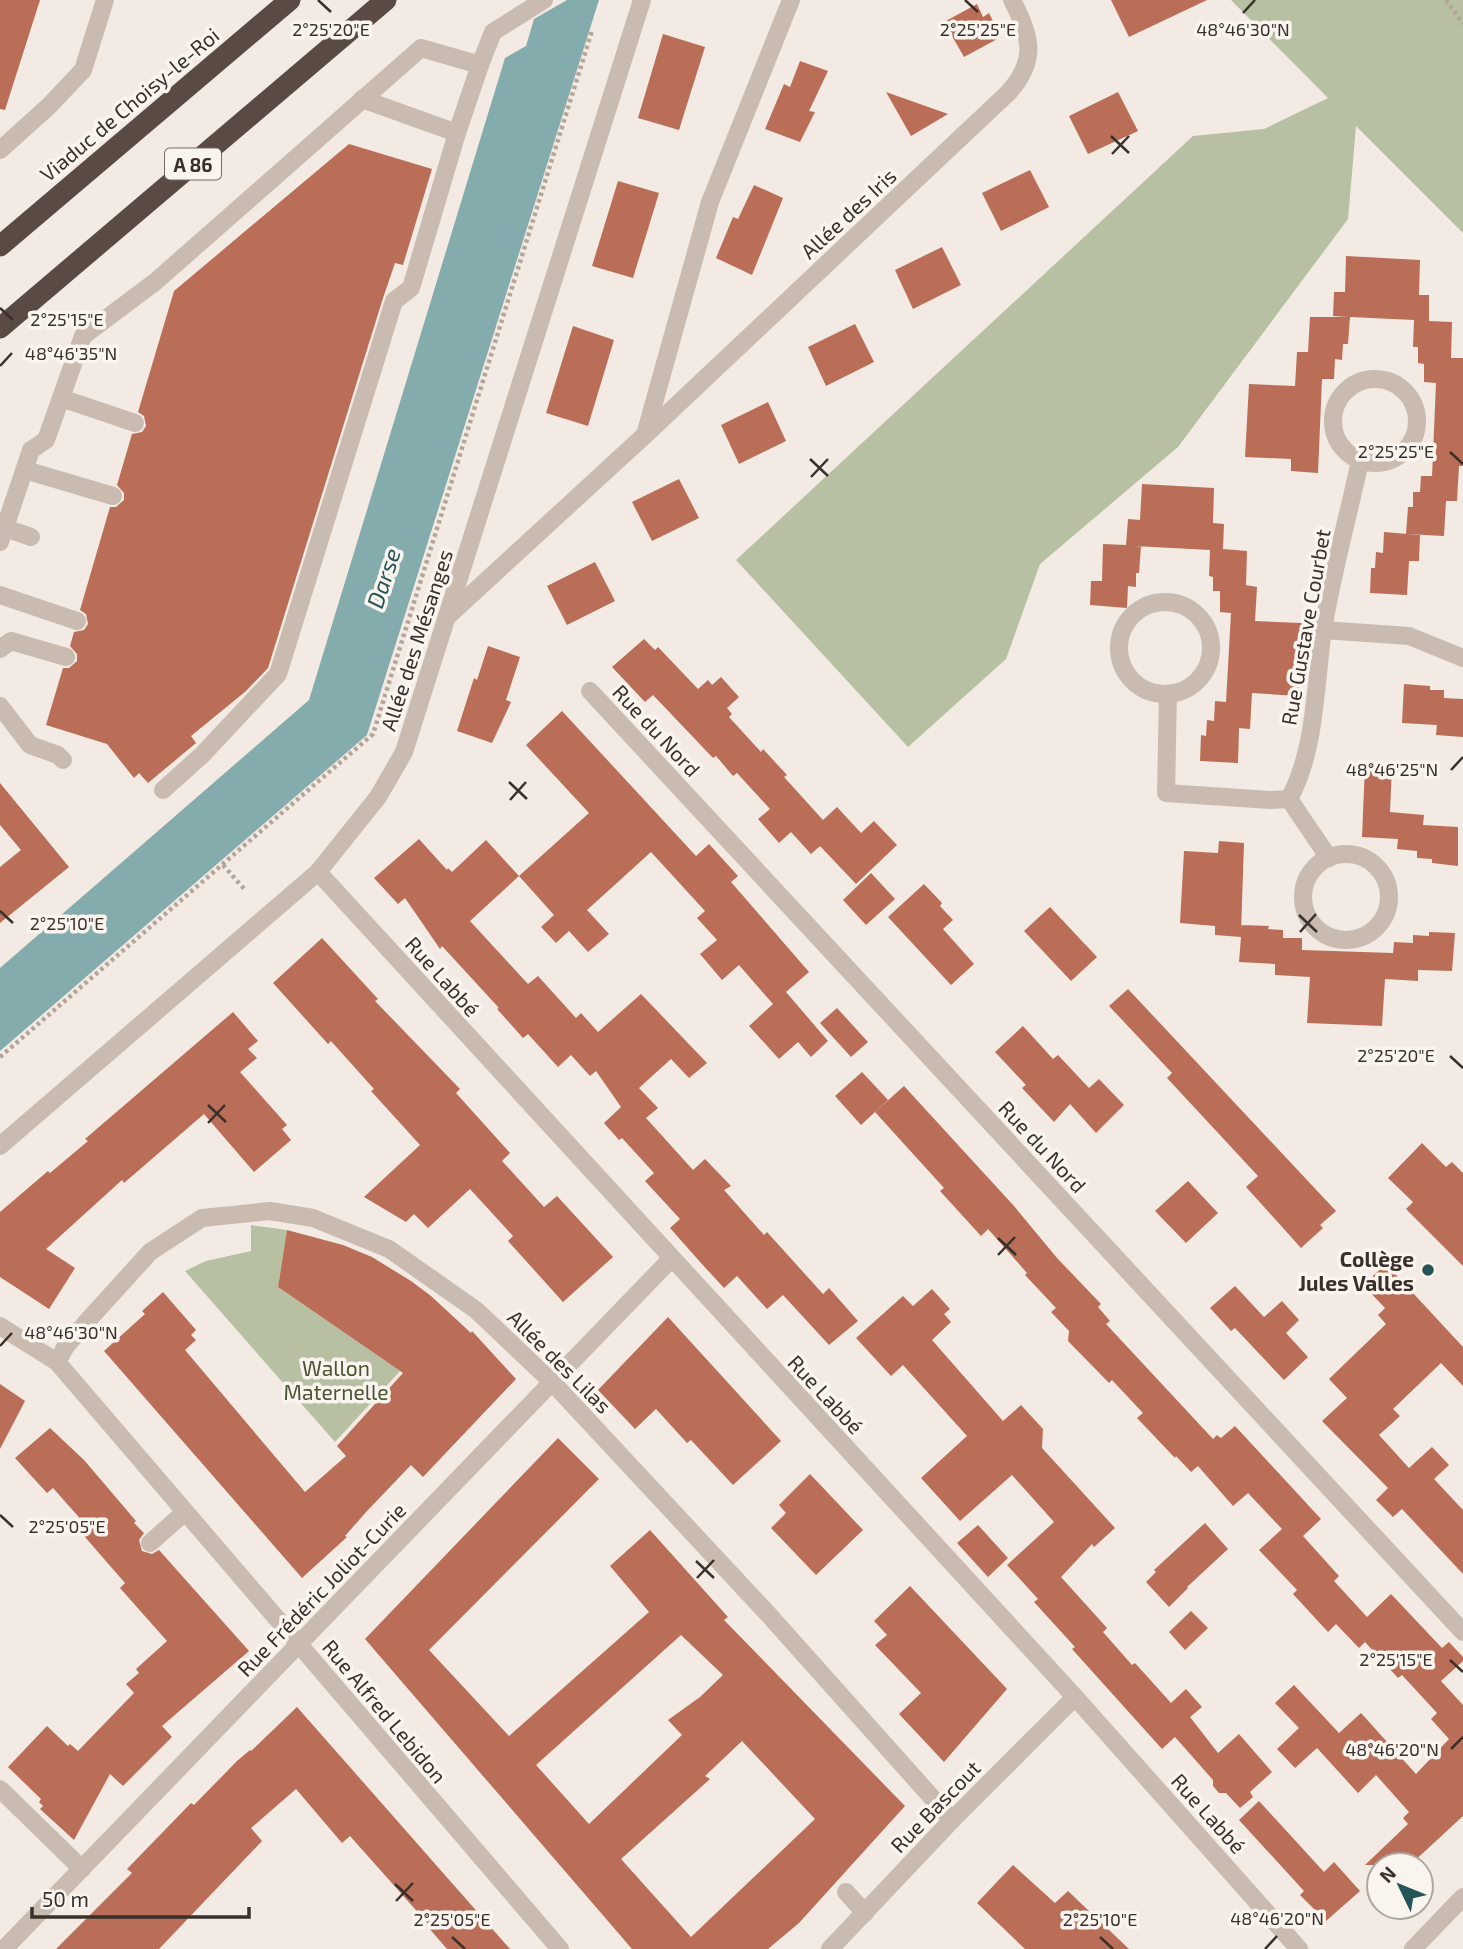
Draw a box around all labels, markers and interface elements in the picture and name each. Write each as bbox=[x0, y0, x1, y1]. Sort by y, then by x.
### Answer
text: 2°25'20"E bbox=[292, 18, 370, 40]
text: 2°25'25"E bbox=[940, 18, 1016, 40]
text: 48°46'30"N bbox=[1196, 18, 1290, 40]
street label: Viaduc de Choisy-le-Roi bbox=[34, 22, 224, 186]
road number: A 86 bbox=[165, 148, 221, 180]
street label: Allée des Iris bbox=[795, 163, 901, 263]
text: 2°25'15"E bbox=[30, 308, 104, 330]
text: 48°46'35"N bbox=[25, 342, 117, 364]
text: 2°25'25"E bbox=[1358, 440, 1434, 462]
street label: Rue Gustave Courbet bbox=[1275, 527, 1335, 727]
water label: Darse bbox=[360, 544, 406, 612]
street label: Allée des Mésanges bbox=[375, 546, 457, 734]
street label: Rue du Nord bbox=[608, 679, 706, 781]
text: 48°46'25"N bbox=[1346, 758, 1438, 780]
text: 2°25'10"E bbox=[30, 912, 104, 934]
street label: Rue Labbé bbox=[401, 931, 485, 1021]
text: 2°25'20"E bbox=[1357, 1044, 1435, 1066]
street label: Rue du Nord bbox=[994, 1095, 1092, 1197]
place label: Collège Jules Valles bbox=[1298, 1246, 1414, 1295]
marker: Collège Jules Valles bbox=[1420, 1262, 1436, 1278]
street label: Allée des Lilas bbox=[503, 1304, 617, 1418]
text: 48°46'30"N bbox=[24, 1321, 118, 1343]
street label: Rue Labbé bbox=[783, 1349, 869, 1439]
park label: Wallon Maternelle bbox=[284, 1355, 388, 1404]
street label: Rue Frédéric Joliot-Curie bbox=[232, 1497, 410, 1681]
text: 2°25'05"E bbox=[28, 1515, 106, 1537]
street label: Rue Alfred Lebidon bbox=[318, 1634, 452, 1788]
text: 2°25'15"E bbox=[1359, 1648, 1433, 1670]
text: 48°46'20"N bbox=[1345, 1738, 1439, 1760]
street label: Rue Bascout bbox=[885, 1755, 985, 1857]
street label: Rue Labbé bbox=[1167, 1768, 1251, 1858]
north arrow bbox=[1365, 1851, 1435, 1921]
text: N bbox=[1374, 1861, 1400, 1887]
scale bar bbox=[32, 1876, 248, 1920]
text: 50 m bbox=[42, 1886, 89, 1911]
text: 48°46'20"N bbox=[1230, 1907, 1324, 1929]
text: 2°25'05"E bbox=[413, 1908, 491, 1930]
text: 2°25'10"E bbox=[1063, 1908, 1137, 1930]

